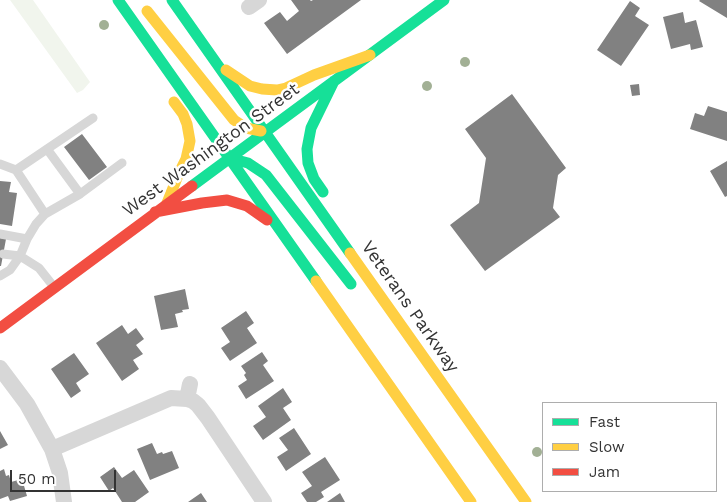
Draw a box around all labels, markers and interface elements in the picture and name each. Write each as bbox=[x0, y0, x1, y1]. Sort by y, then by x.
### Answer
street label: West Washington Street bbox=[119, 79, 303, 221]
street label: Veterans Parkway bbox=[357, 237, 463, 377]
legend bbox=[542, 402, 717, 492]
text: Fast bbox=[589, 413, 620, 431]
text: Slow bbox=[589, 438, 625, 456]
scale bar bbox=[12, 460, 119, 492]
text: Jam bbox=[589, 463, 620, 481]
text: 50 m bbox=[18, 470, 55, 488]

